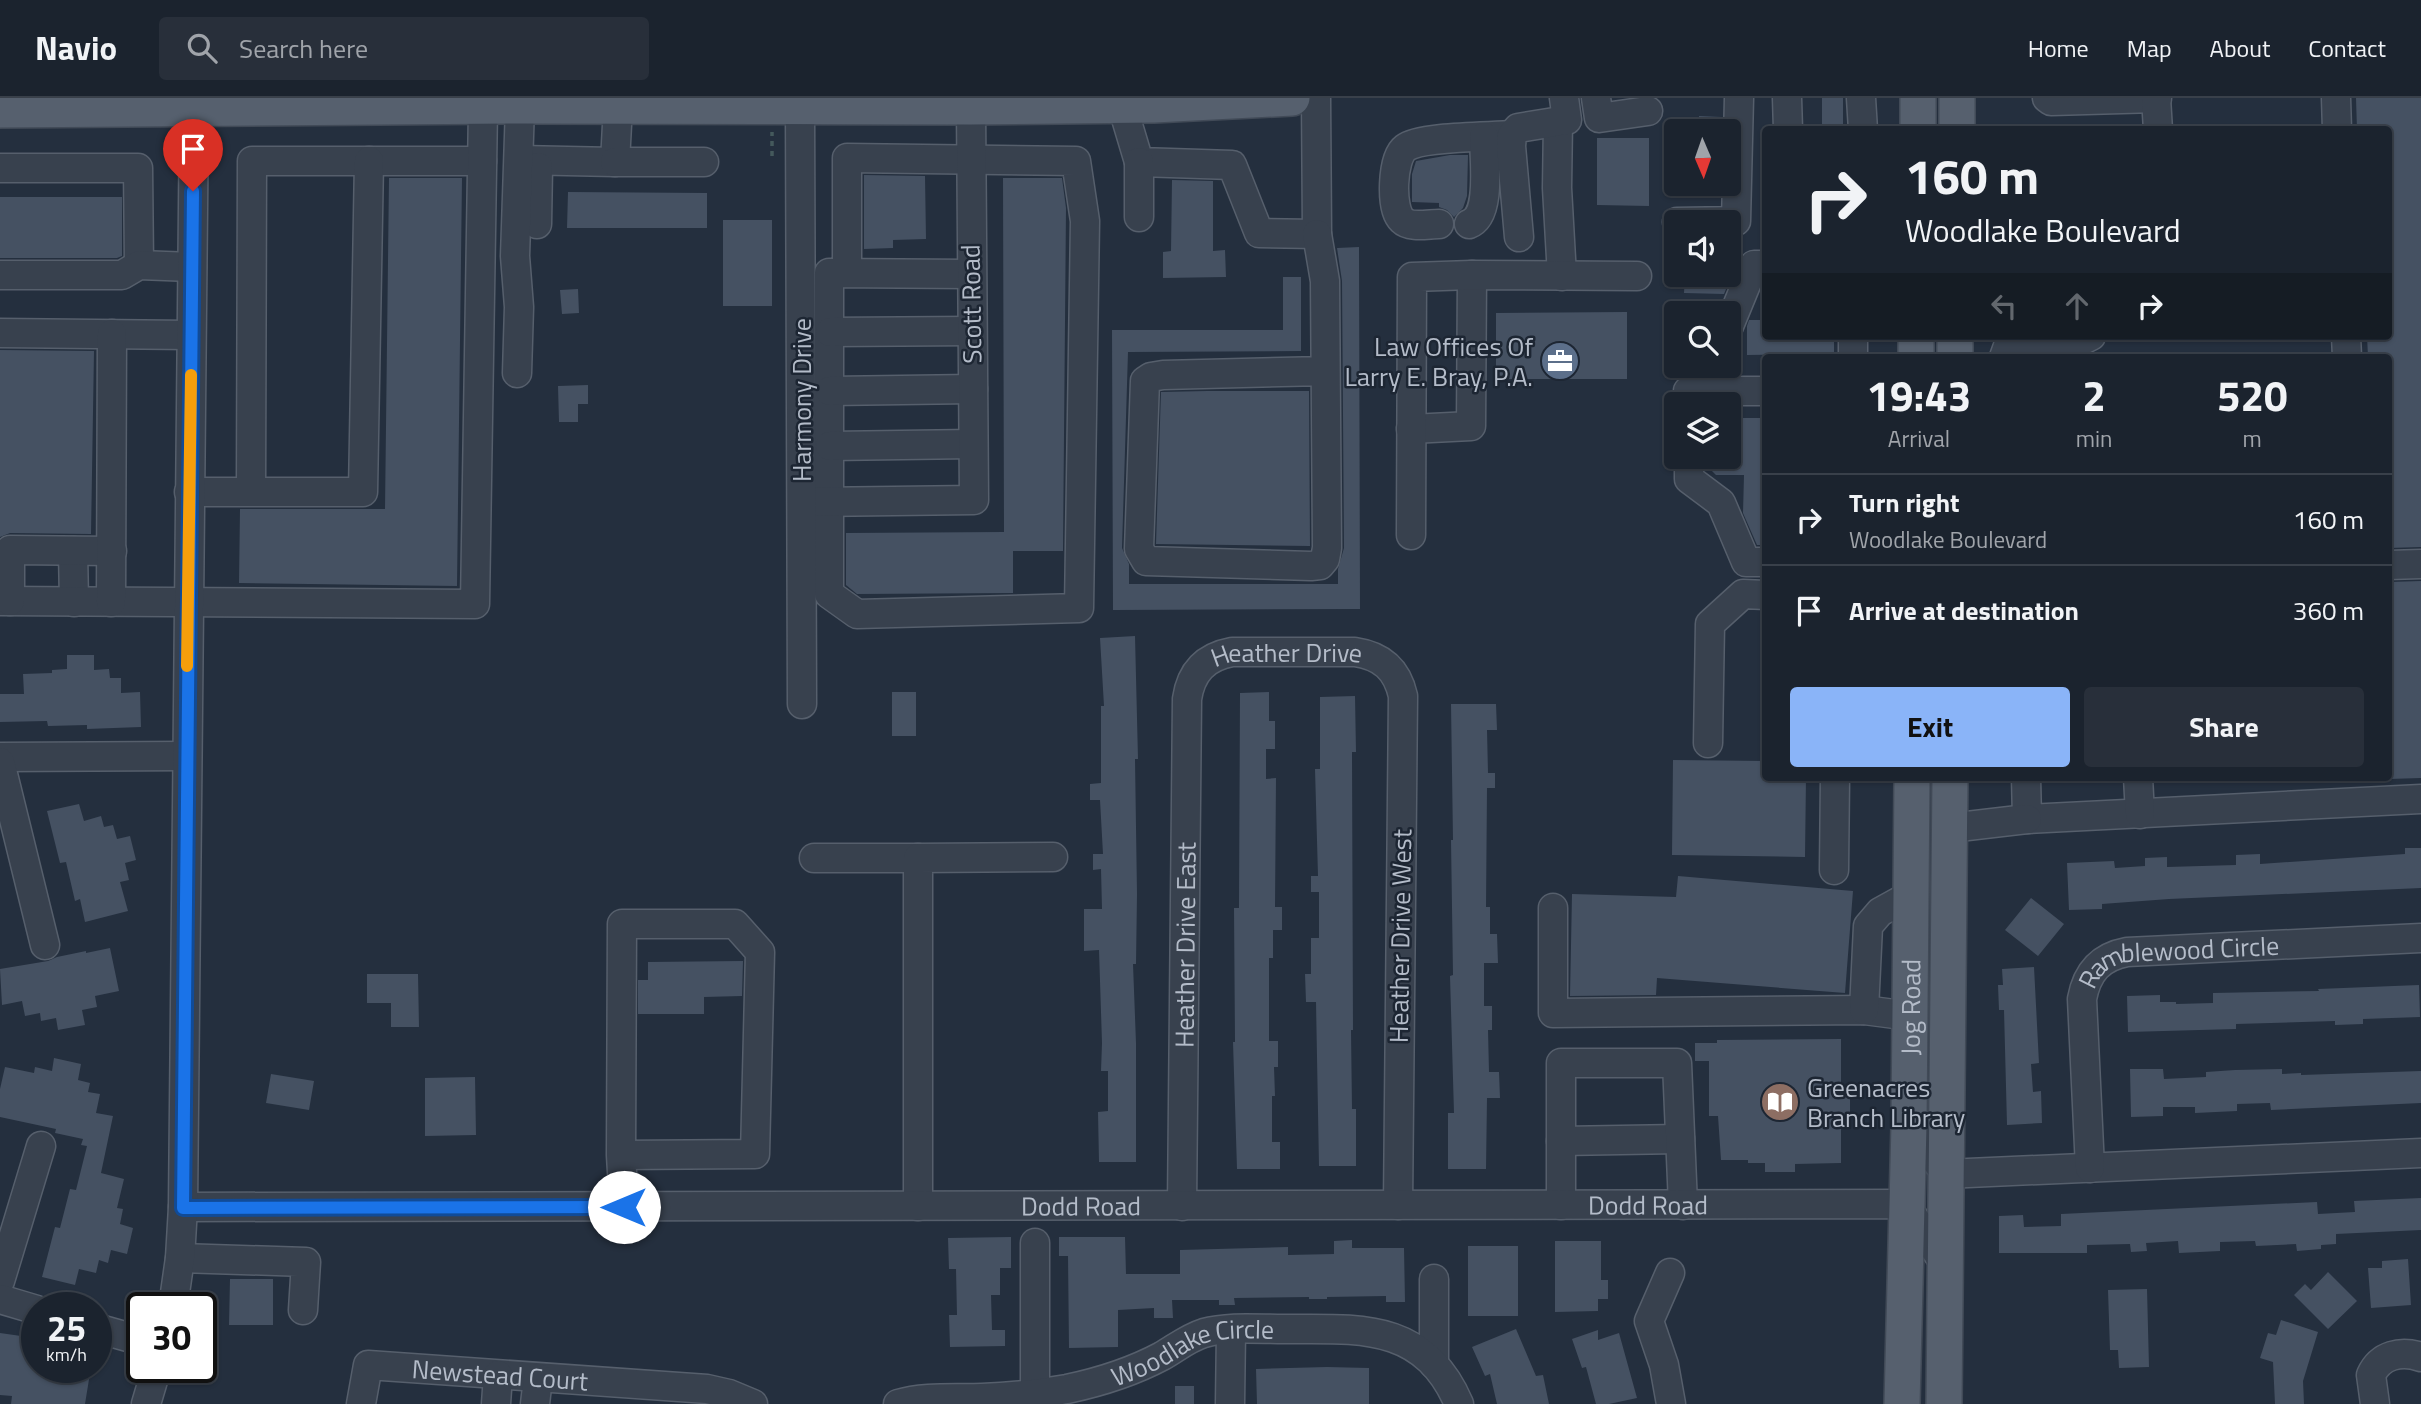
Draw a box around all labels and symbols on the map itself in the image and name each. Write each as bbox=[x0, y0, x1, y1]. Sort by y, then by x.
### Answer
pin bbox=[163, 119, 223, 191]
north arrow bbox=[1664, 119, 1741, 196]
street label: Scott Road bbox=[950, 244, 992, 364]
street label: Harmony Drive bbox=[782, 318, 821, 482]
place label: Law Offices Of Larry E. Bray, P.A. bbox=[1344, 327, 1533, 396]
office icon: Law Offices Of Larry E. Bray, P.A. bbox=[1539, 340, 1581, 382]
street label: Heather Drive bbox=[1205, 632, 1365, 677]
street label: Heather Drive West bbox=[1379, 829, 1421, 1043]
street label: Heather Drive East bbox=[1164, 842, 1205, 1048]
street label: Ramblewood Circle bbox=[2067, 925, 2280, 995]
street label: Jog Road bbox=[1890, 959, 1930, 1056]
place label: Greenacres Branch Library bbox=[1807, 1068, 1965, 1137]
library icon: Greenacres Branch Library bbox=[1759, 1081, 1801, 1123]
position arrow bbox=[587, 1170, 661, 1244]
street label: Dodd Road bbox=[1588, 1185, 1708, 1224]
street label: Dodd Road bbox=[1021, 1186, 1141, 1225]
speed limit sign: 30 bbox=[126, 1292, 217, 1383]
street label: Woodlake Circle bbox=[1105, 1309, 1275, 1396]
street label: Newstead Court bbox=[411, 1349, 590, 1400]

